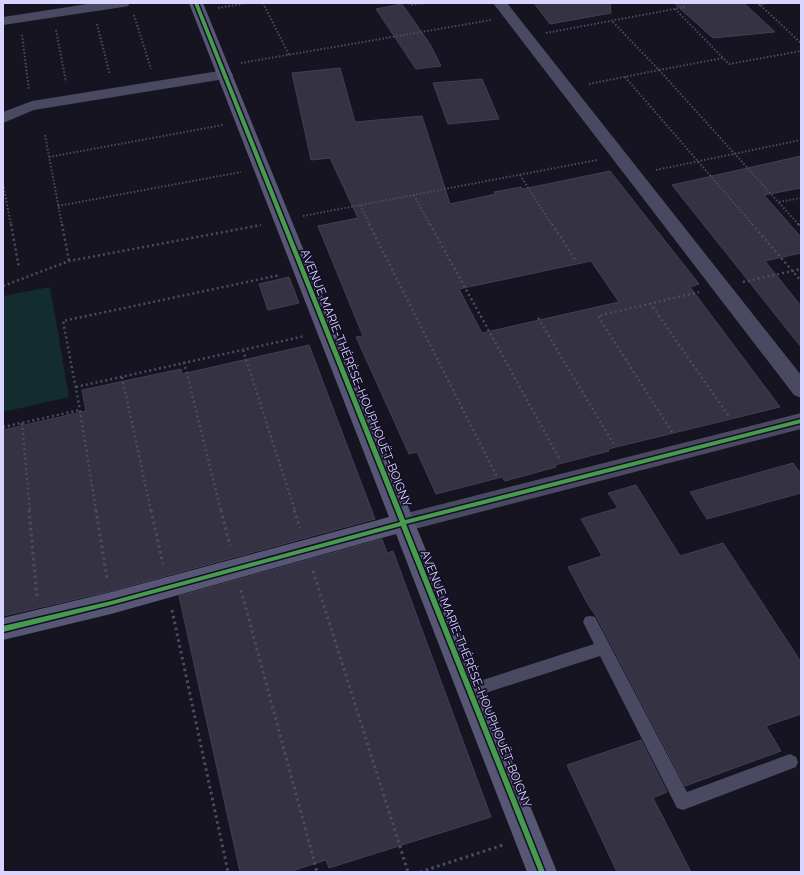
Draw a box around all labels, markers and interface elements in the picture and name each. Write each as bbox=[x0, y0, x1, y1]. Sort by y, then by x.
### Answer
street label: AVENUE MARIE-THÉRÈSE-HOUPHOUËT-BOIGNY bbox=[298, 247, 414, 509]
street label: AVENUE MARIE-THÉRÈSE-HOUPHOUËT-BOIGNY bbox=[418, 548, 534, 810]

